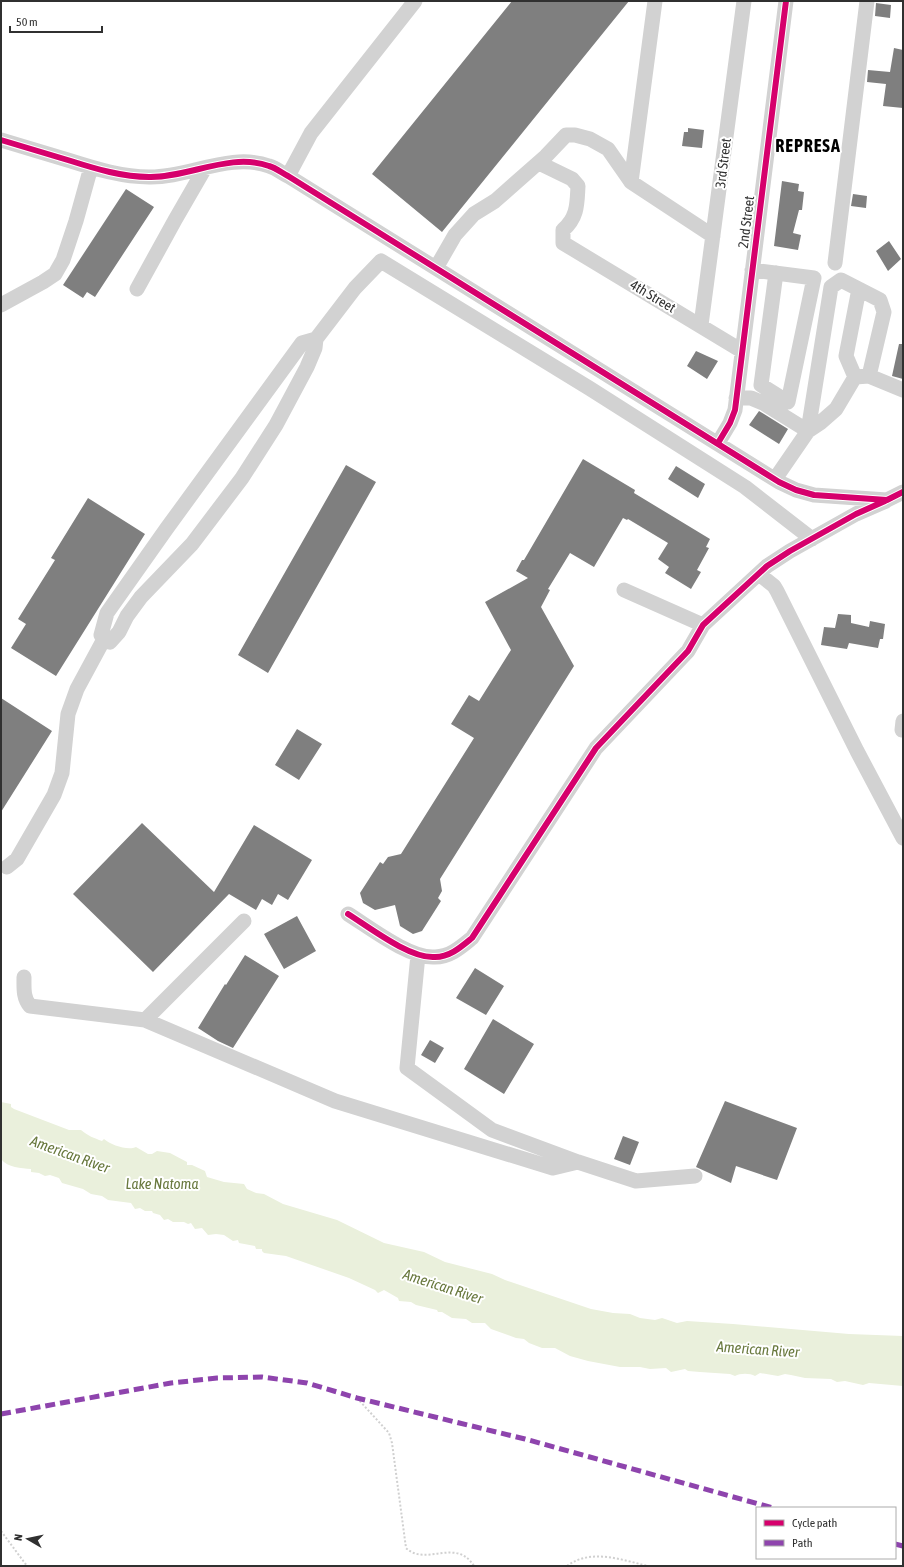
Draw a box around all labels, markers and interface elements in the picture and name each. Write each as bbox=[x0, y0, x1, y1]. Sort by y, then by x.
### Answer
scale bar bbox=[10, 8, 102, 34]
text: 50 m bbox=[16, 15, 38, 29]
district label: REPRESA bbox=[775, 135, 841, 156]
street label: 3rd Street bbox=[712, 137, 734, 189]
street label: 2nd Street bbox=[735, 195, 757, 249]
street label: 4th Street bbox=[627, 276, 679, 316]
water label: American River bbox=[27, 1131, 112, 1176]
water label: Lake Natoma bbox=[126, 1175, 198, 1192]
water label: American River bbox=[400, 1265, 486, 1307]
water label: American River bbox=[715, 1338, 801, 1360]
legend bbox=[756, 1507, 896, 1559]
text: Cycle path bbox=[792, 1516, 837, 1530]
north arrow bbox=[8, 1519, 48, 1559]
text: N bbox=[12, 1533, 25, 1542]
text: Path bbox=[792, 1536, 813, 1550]

